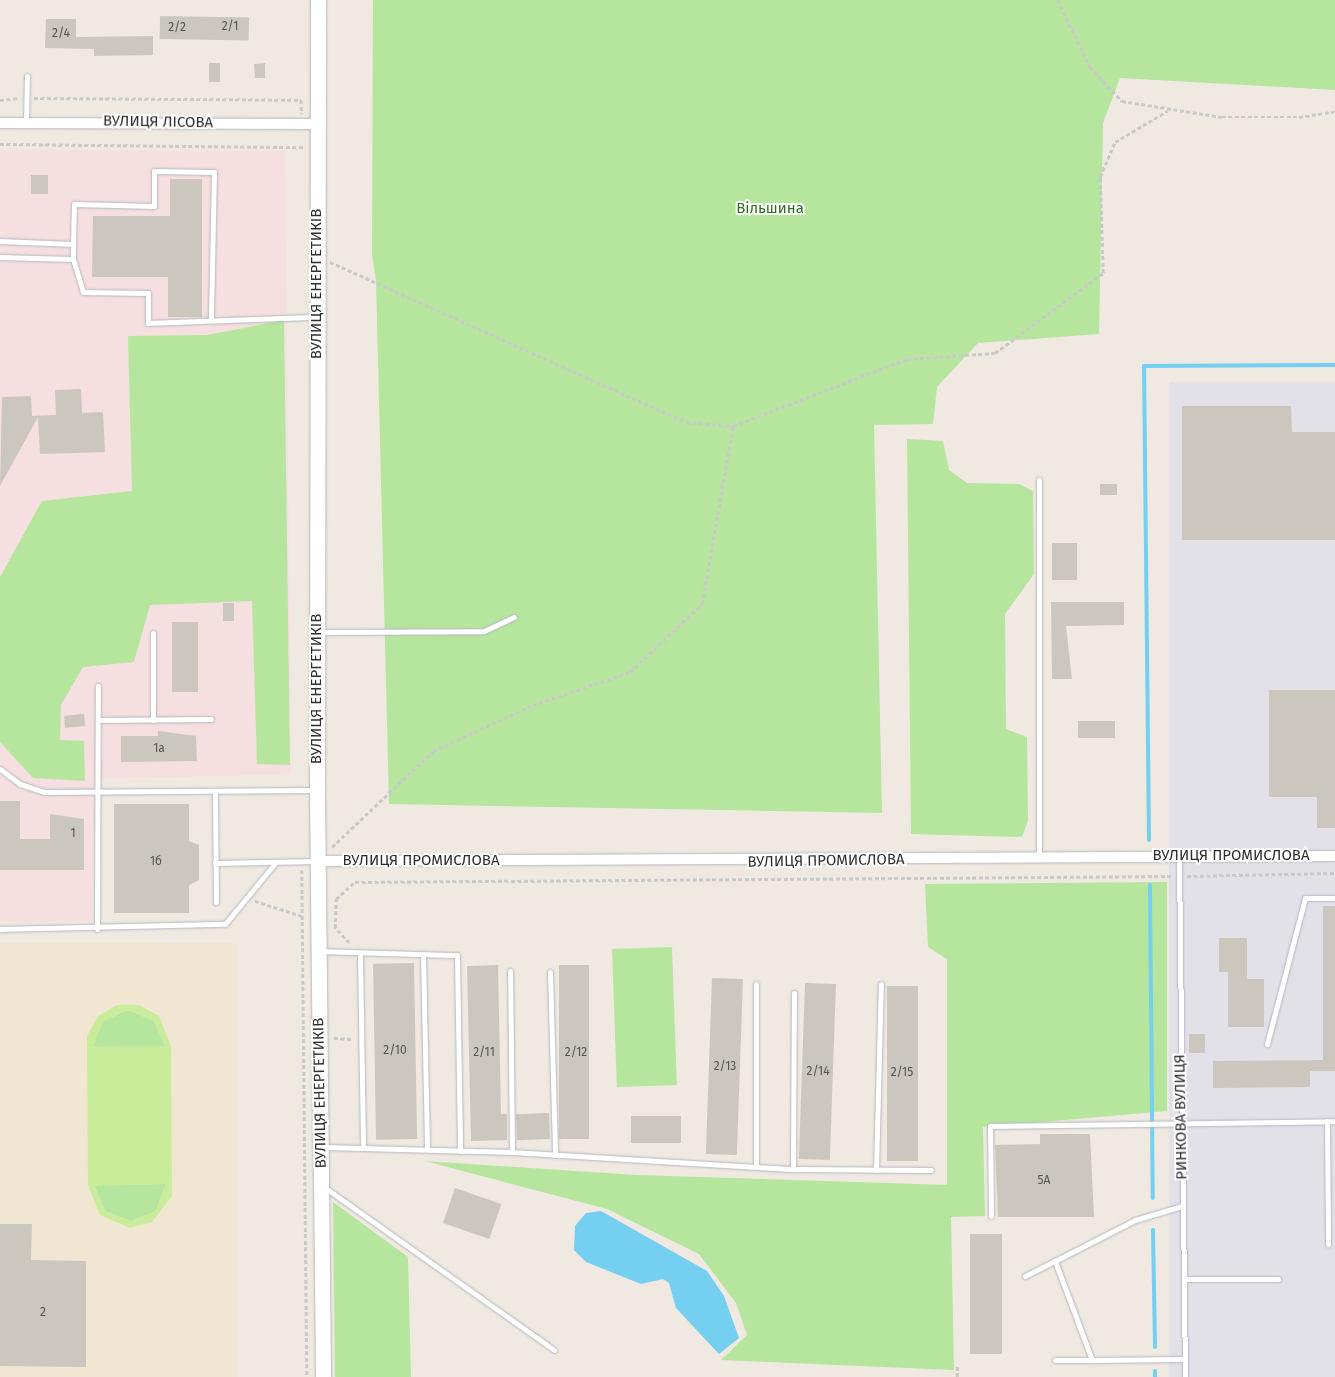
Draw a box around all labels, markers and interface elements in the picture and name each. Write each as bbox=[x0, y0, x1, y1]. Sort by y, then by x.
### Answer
house number: 2/1 bbox=[222, 20, 238, 34]
house number: 2/2 bbox=[168, 21, 186, 35]
house number: 2/4 bbox=[52, 27, 70, 41]
street label: ВУЛИЦЯ ЛІСОВА bbox=[103, 112, 213, 132]
park label: Вільшина bbox=[736, 200, 804, 218]
street label: ВУЛИЦЯ ЕНЕРГЕТИКІВ bbox=[308, 209, 326, 359]
street label: ВУЛИЦЯ ЕНЕРГЕТИКІВ bbox=[308, 614, 326, 764]
house number: 1а bbox=[153, 742, 165, 756]
house number: 1 bbox=[70, 827, 76, 841]
street label: ВУЛИЦЯ ПРОМИСЛОВА bbox=[1152, 847, 1310, 865]
street label: ВУЛИЦЯ ПРОМИСЛОВА bbox=[747, 851, 905, 871]
street label: ВУЛИЦЯ ПРОМИСЛОВА bbox=[342, 852, 500, 870]
house number: 1б bbox=[150, 855, 162, 869]
street label: ВУЛИЦЯ ЕНЕРГЕТИКІВ bbox=[310, 1018, 330, 1168]
house number: 2/10 bbox=[383, 1044, 407, 1058]
house number: 2/11 bbox=[473, 1046, 495, 1060]
house number: 2/12 bbox=[565, 1046, 587, 1060]
street label: РИНКОВА ВУЛИЦЯ bbox=[1171, 1054, 1191, 1180]
house number: 2/13 bbox=[714, 1060, 736, 1074]
house number: 2/14 bbox=[806, 1065, 830, 1079]
house number: 2/15 bbox=[891, 1066, 913, 1080]
house number: 5А bbox=[1038, 1174, 1050, 1188]
house number: 2 bbox=[40, 1306, 46, 1320]

